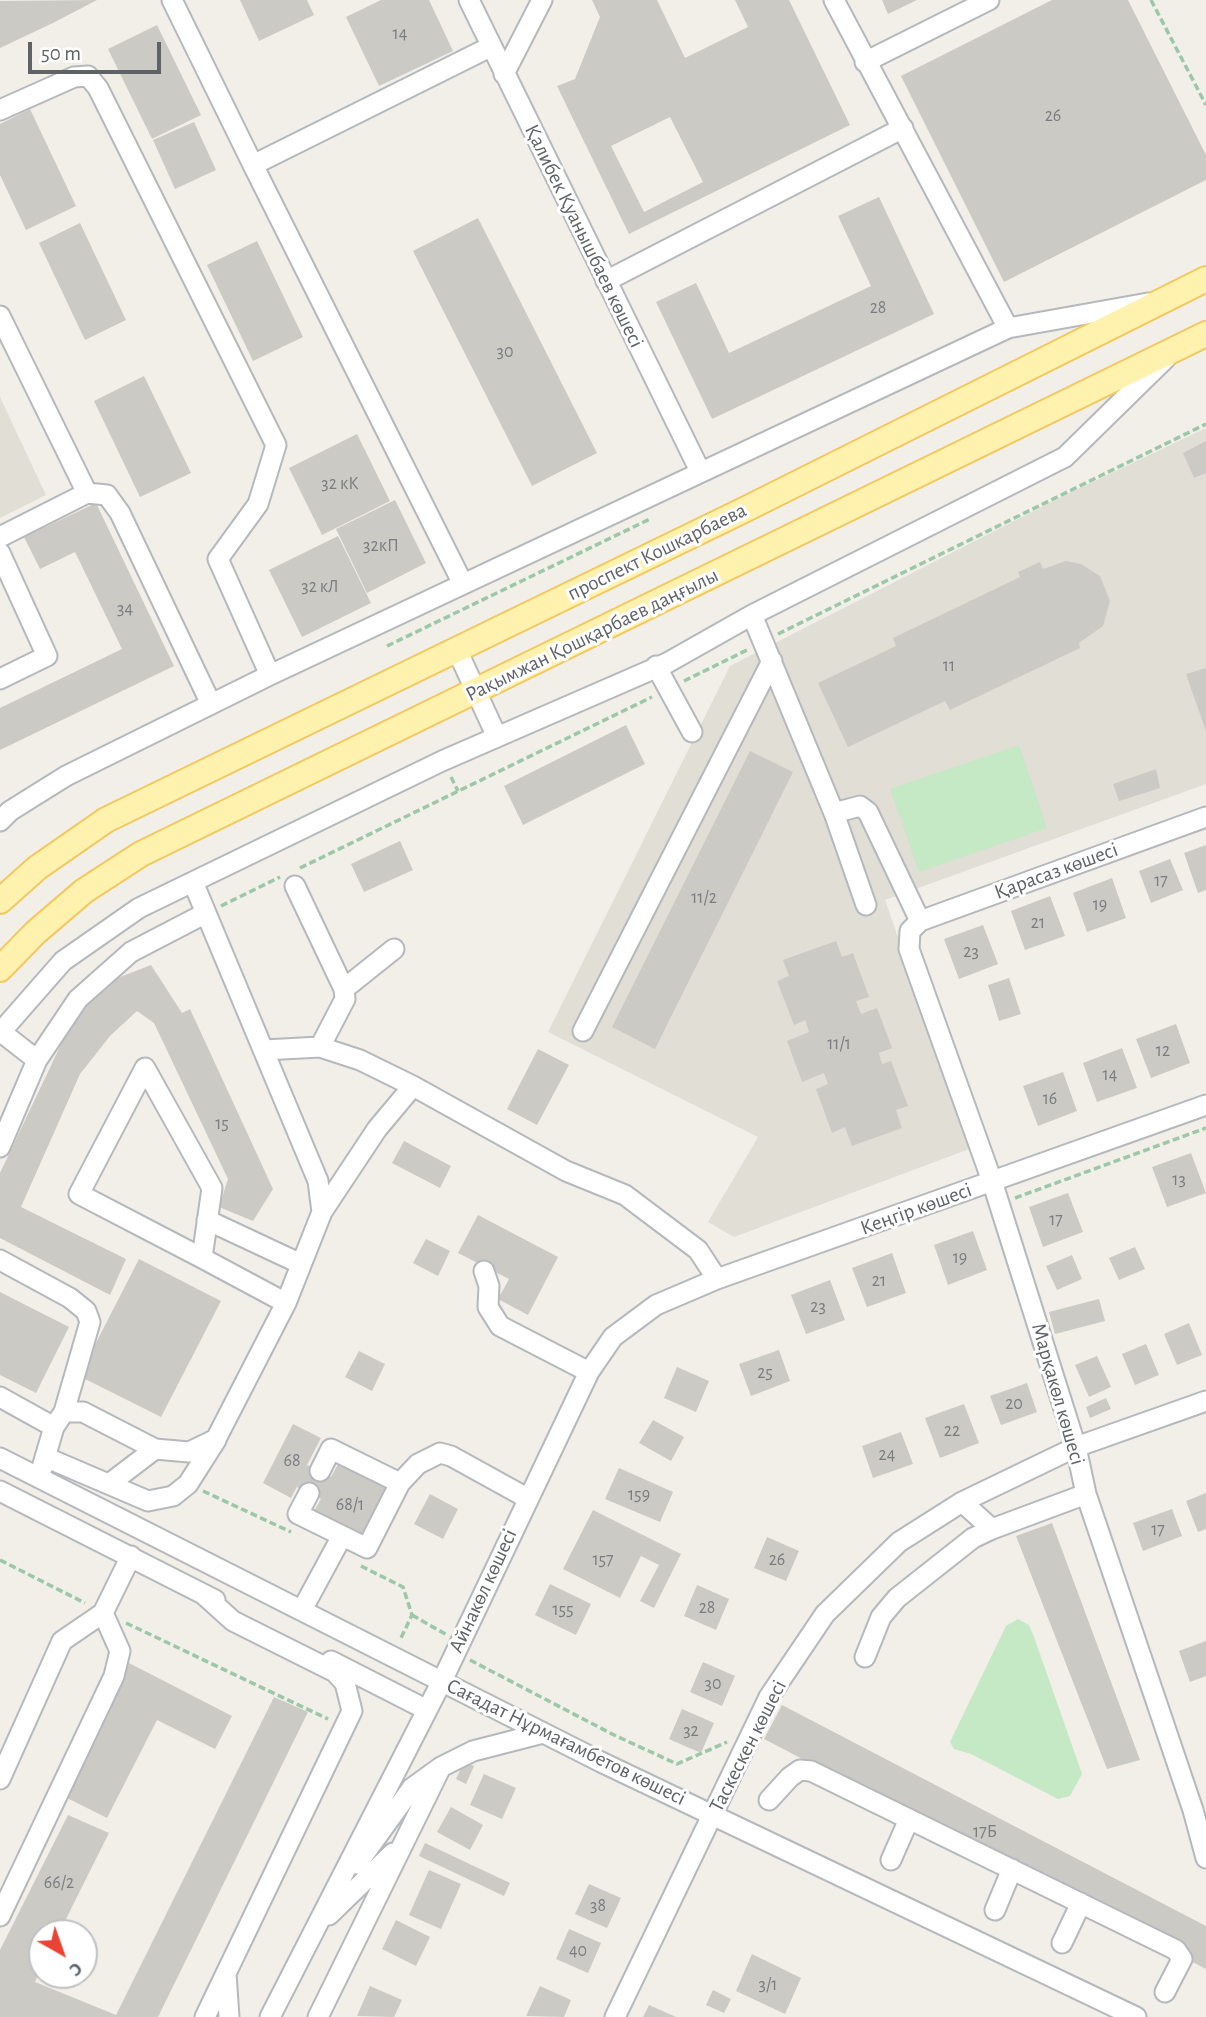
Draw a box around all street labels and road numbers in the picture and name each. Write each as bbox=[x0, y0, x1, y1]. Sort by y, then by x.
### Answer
street label: Қалибек Қуанышбаев көшесі bbox=[519, 120, 649, 352]
street label: проспект Кошкарбаева bbox=[563, 498, 751, 606]
street label: Рақымжан Қошқарбаев даңғылы bbox=[461, 563, 723, 707]
street label: Қарасаз көшесі bbox=[991, 837, 1121, 905]
street label: Кеңгір көшесі bbox=[857, 1177, 975, 1241]
street label: Марқакөл көшесі bbox=[1026, 1320, 1090, 1468]
street label: Айнакөл көшесі bbox=[443, 1525, 523, 1657]
street label: Сағадат Нұрмағамбетов көшесі bbox=[442, 1673, 690, 1811]
street label: Таскескен көшесі bbox=[704, 1676, 792, 1816]

